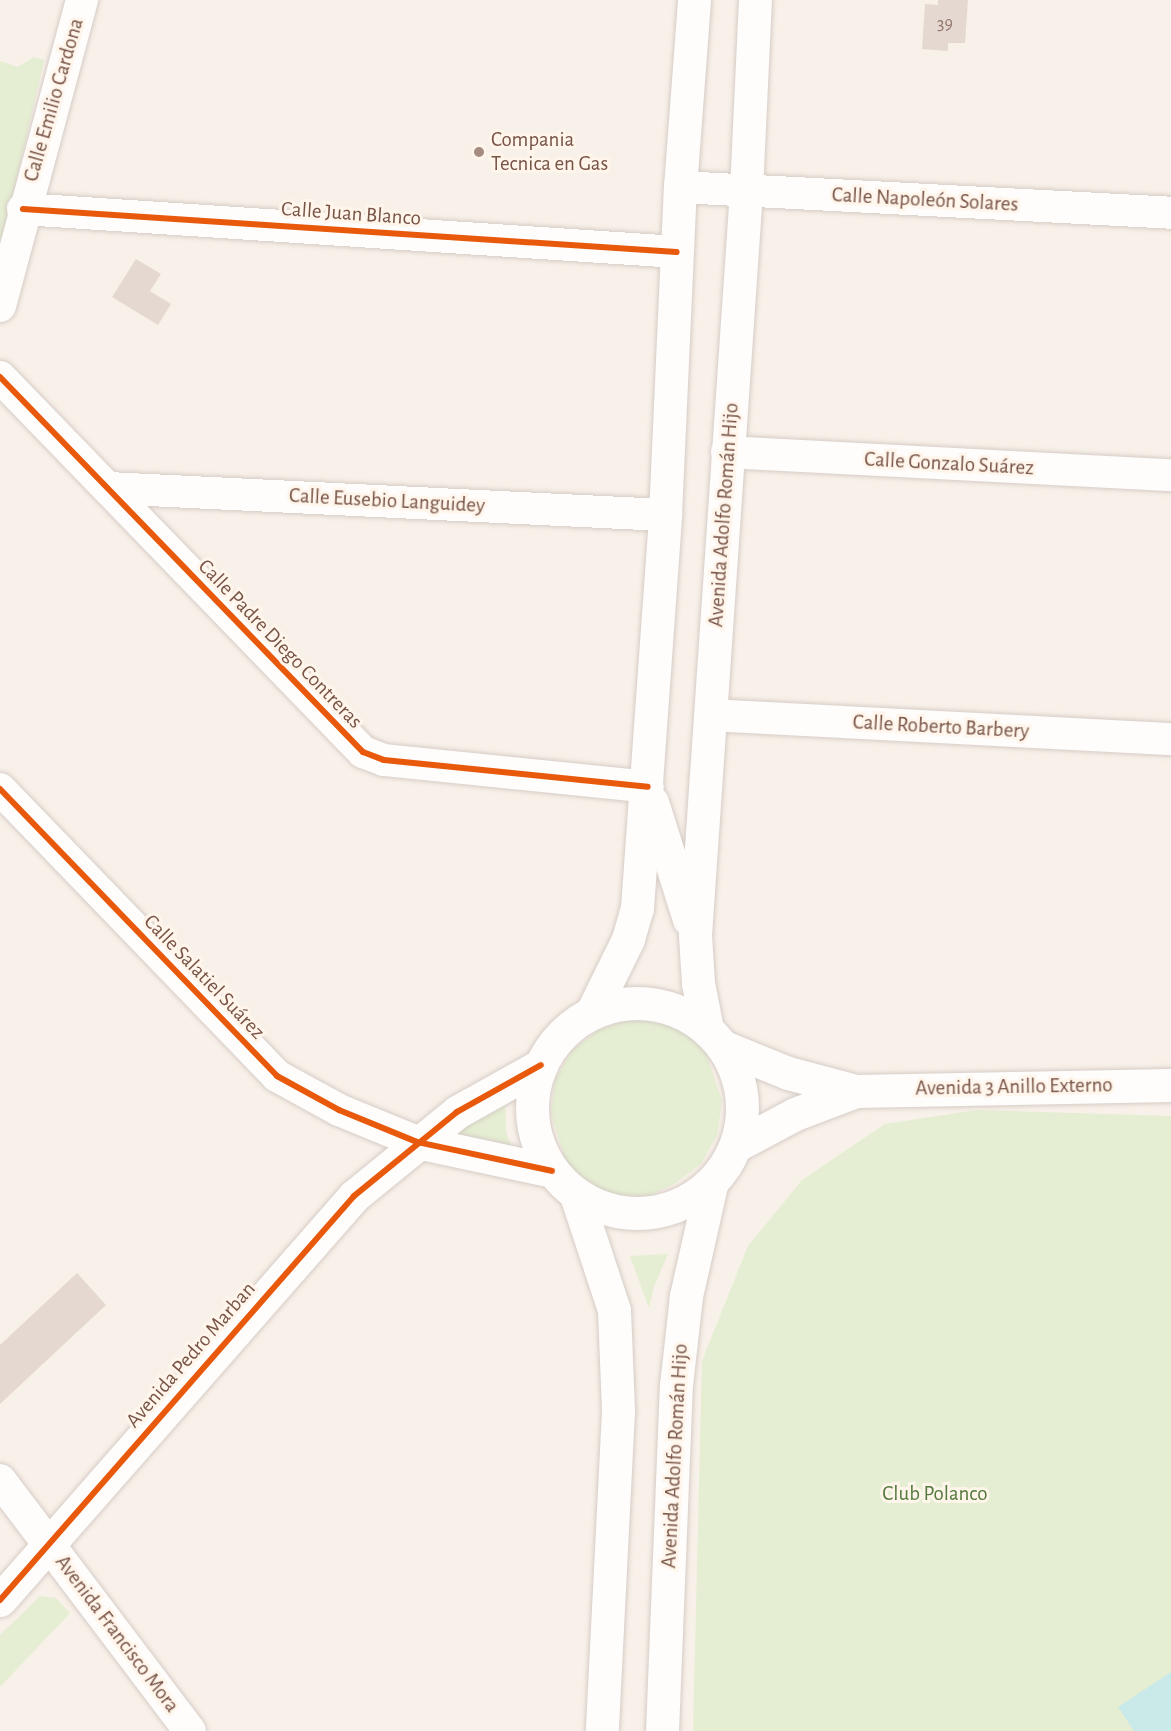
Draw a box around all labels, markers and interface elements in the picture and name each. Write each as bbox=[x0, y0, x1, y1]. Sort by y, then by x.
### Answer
house number: 39 bbox=[937, 13, 953, 35]
street label: Calle Emilio Cardona bbox=[19, 15, 89, 185]
place label: Compania Tecnica en Gas bbox=[491, 127, 608, 177]
marker: Compania Tecnica en Gas bbox=[472, 145, 486, 159]
street label: Calle Napoleón Solares bbox=[831, 183, 1019, 217]
street label: Calle Juan Blanco bbox=[280, 197, 422, 231]
street label: Avenida Adolfo Román Hijo bbox=[704, 402, 744, 628]
street label: Calle Gonzalo Suárez bbox=[864, 447, 1034, 481]
street label: Calle Eusebio Languidey bbox=[288, 483, 486, 519]
street label: Calle Padre Diego Contreras bbox=[193, 554, 367, 734]
street label: Calle Roberto Barbery bbox=[852, 710, 1030, 744]
street label: Calle Salatiel Suárez bbox=[138, 909, 270, 1045]
street label: Avenida 3 Anillo Externo bbox=[915, 1073, 1113, 1101]
street label: Avenida Pedro Marban bbox=[121, 1277, 261, 1433]
street label: Avenida Adolfo Román Hijo bbox=[657, 1343, 693, 1569]
park label: Club Polanco bbox=[882, 1481, 988, 1507]
street label: Avenida Francisco Mora bbox=[50, 1550, 184, 1718]

